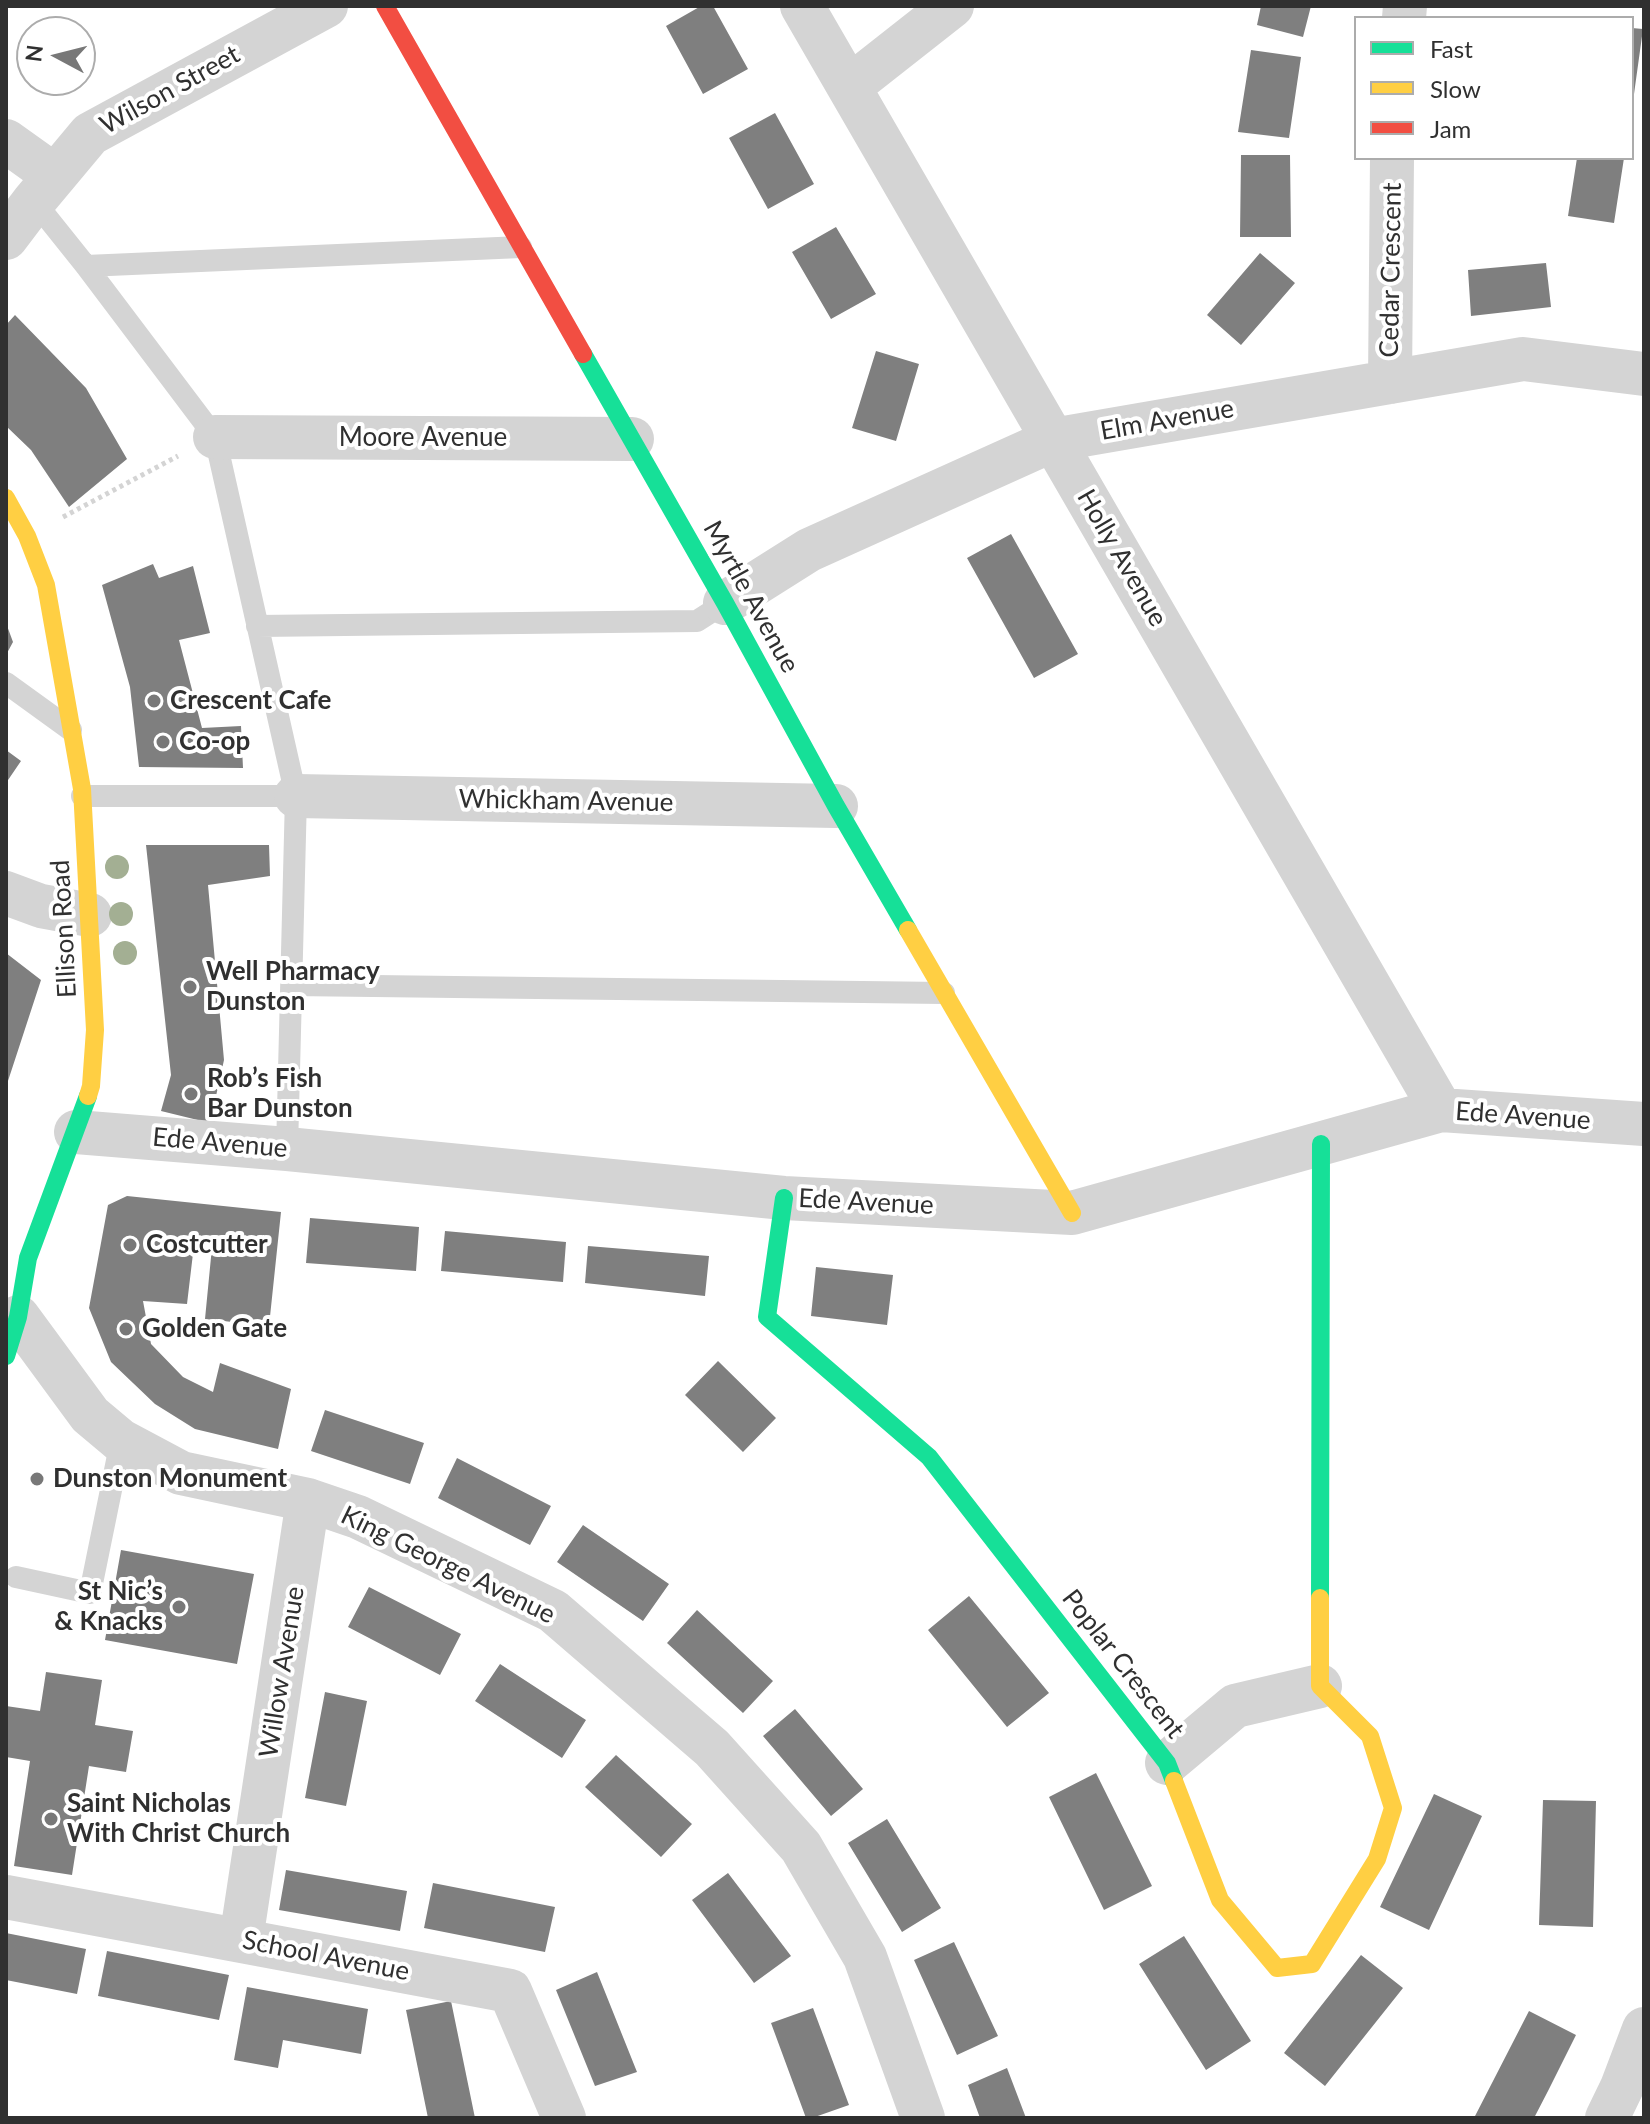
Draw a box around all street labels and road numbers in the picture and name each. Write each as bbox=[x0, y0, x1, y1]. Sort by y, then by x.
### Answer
street label: Wilson Street bbox=[95, 39, 245, 141]
street label: Cedar Crescent bbox=[1374, 182, 1408, 358]
street label: Elm Avenue bbox=[1098, 393, 1236, 447]
street label: Moore Avenue bbox=[339, 422, 507, 454]
street label: Holly Avenue bbox=[1070, 484, 1174, 632]
street label: Myrtle Avenue bbox=[696, 516, 806, 678]
street label: Whickham Avenue bbox=[458, 784, 674, 818]
street label: Ellison Road bbox=[45, 859, 83, 999]
street label: Ede Avenue bbox=[1454, 1096, 1592, 1136]
street label: Ede Avenue bbox=[151, 1122, 289, 1164]
street label: Ede Avenue bbox=[798, 1183, 934, 1221]
street label: King George Avenue bbox=[336, 1500, 560, 1630]
street label: Poplar Crescent bbox=[1055, 1583, 1191, 1745]
street label: Willow Avenue bbox=[253, 1584, 311, 1760]
street label: School Avenue bbox=[240, 1925, 412, 1987]

